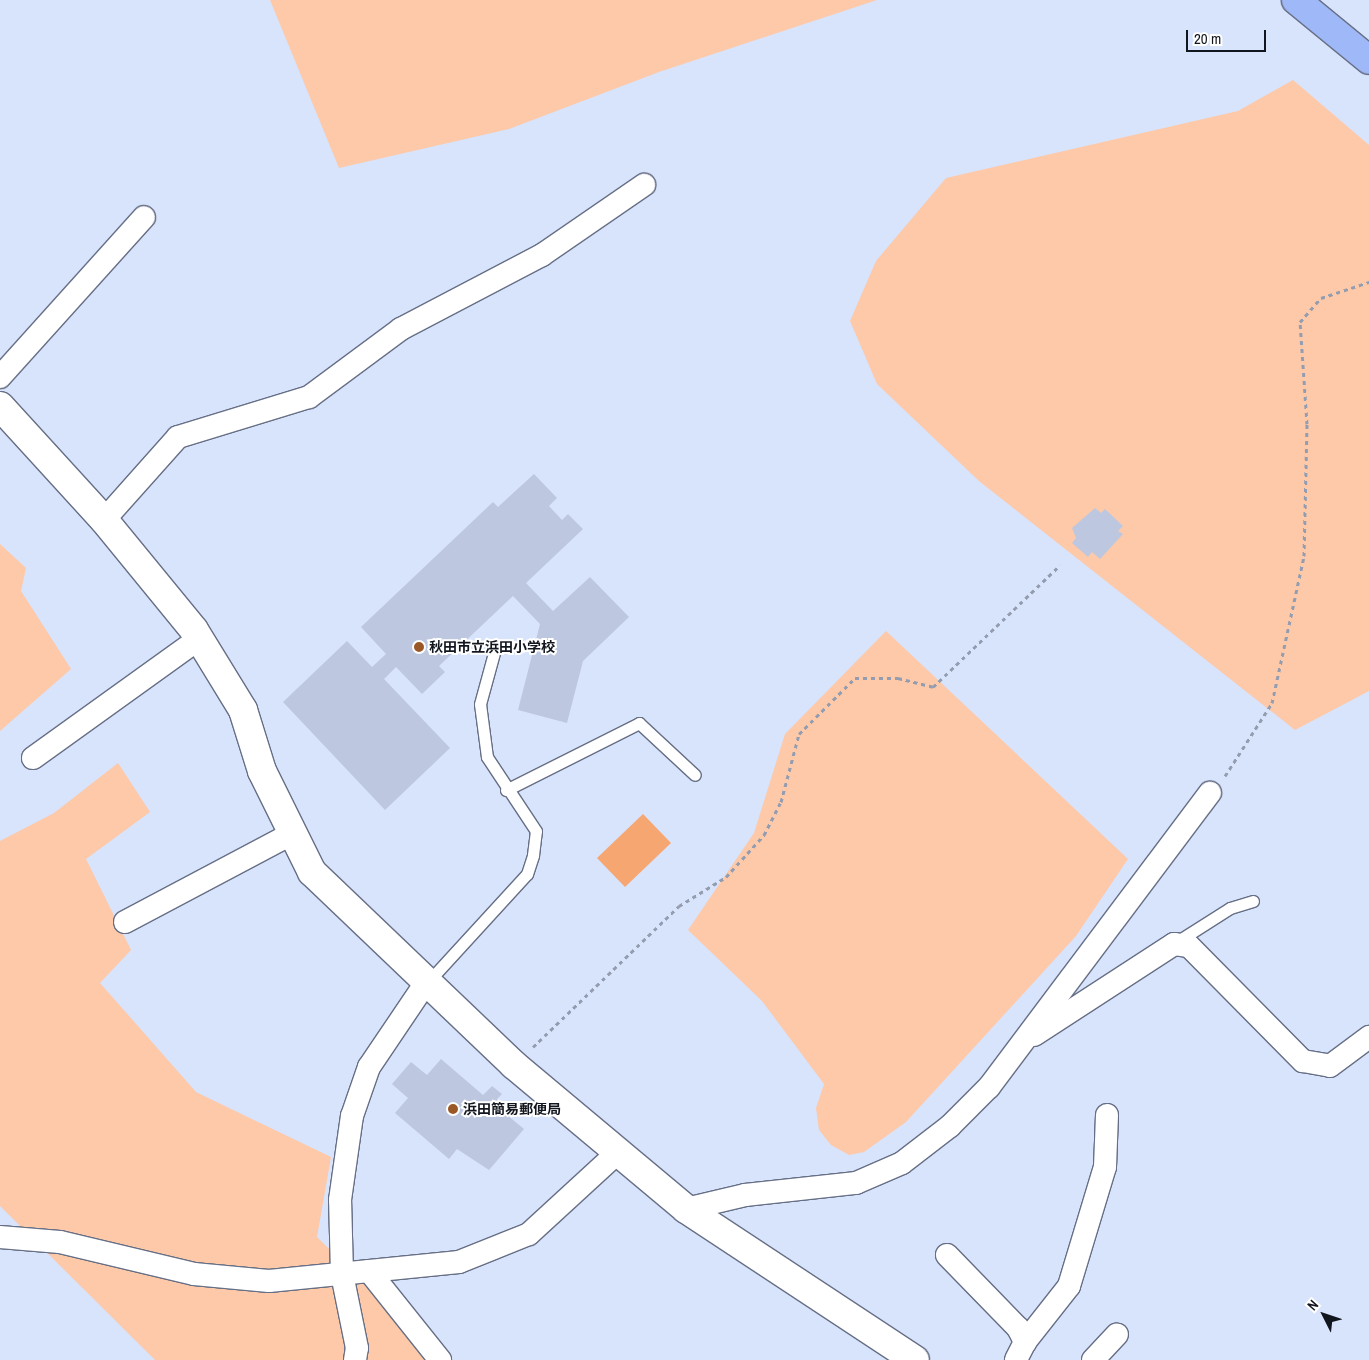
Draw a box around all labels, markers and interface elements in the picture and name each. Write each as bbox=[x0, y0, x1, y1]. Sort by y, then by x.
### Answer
scale bar bbox=[1189, 20, 1269, 52]
text: 20 m bbox=[1194, 28, 1221, 49]
place label: 秋田市立浜田小学校 bbox=[429, 639, 555, 655]
marker: 秋田市立浜田小学校 bbox=[413, 641, 425, 653]
place label: 浜田簡易郵便局 bbox=[463, 1101, 561, 1117]
marker: 浜田簡易郵便局 bbox=[447, 1103, 459, 1115]
north arrow bbox=[1299, 1290, 1349, 1340]
text: N bbox=[1303, 1296, 1322, 1314]

